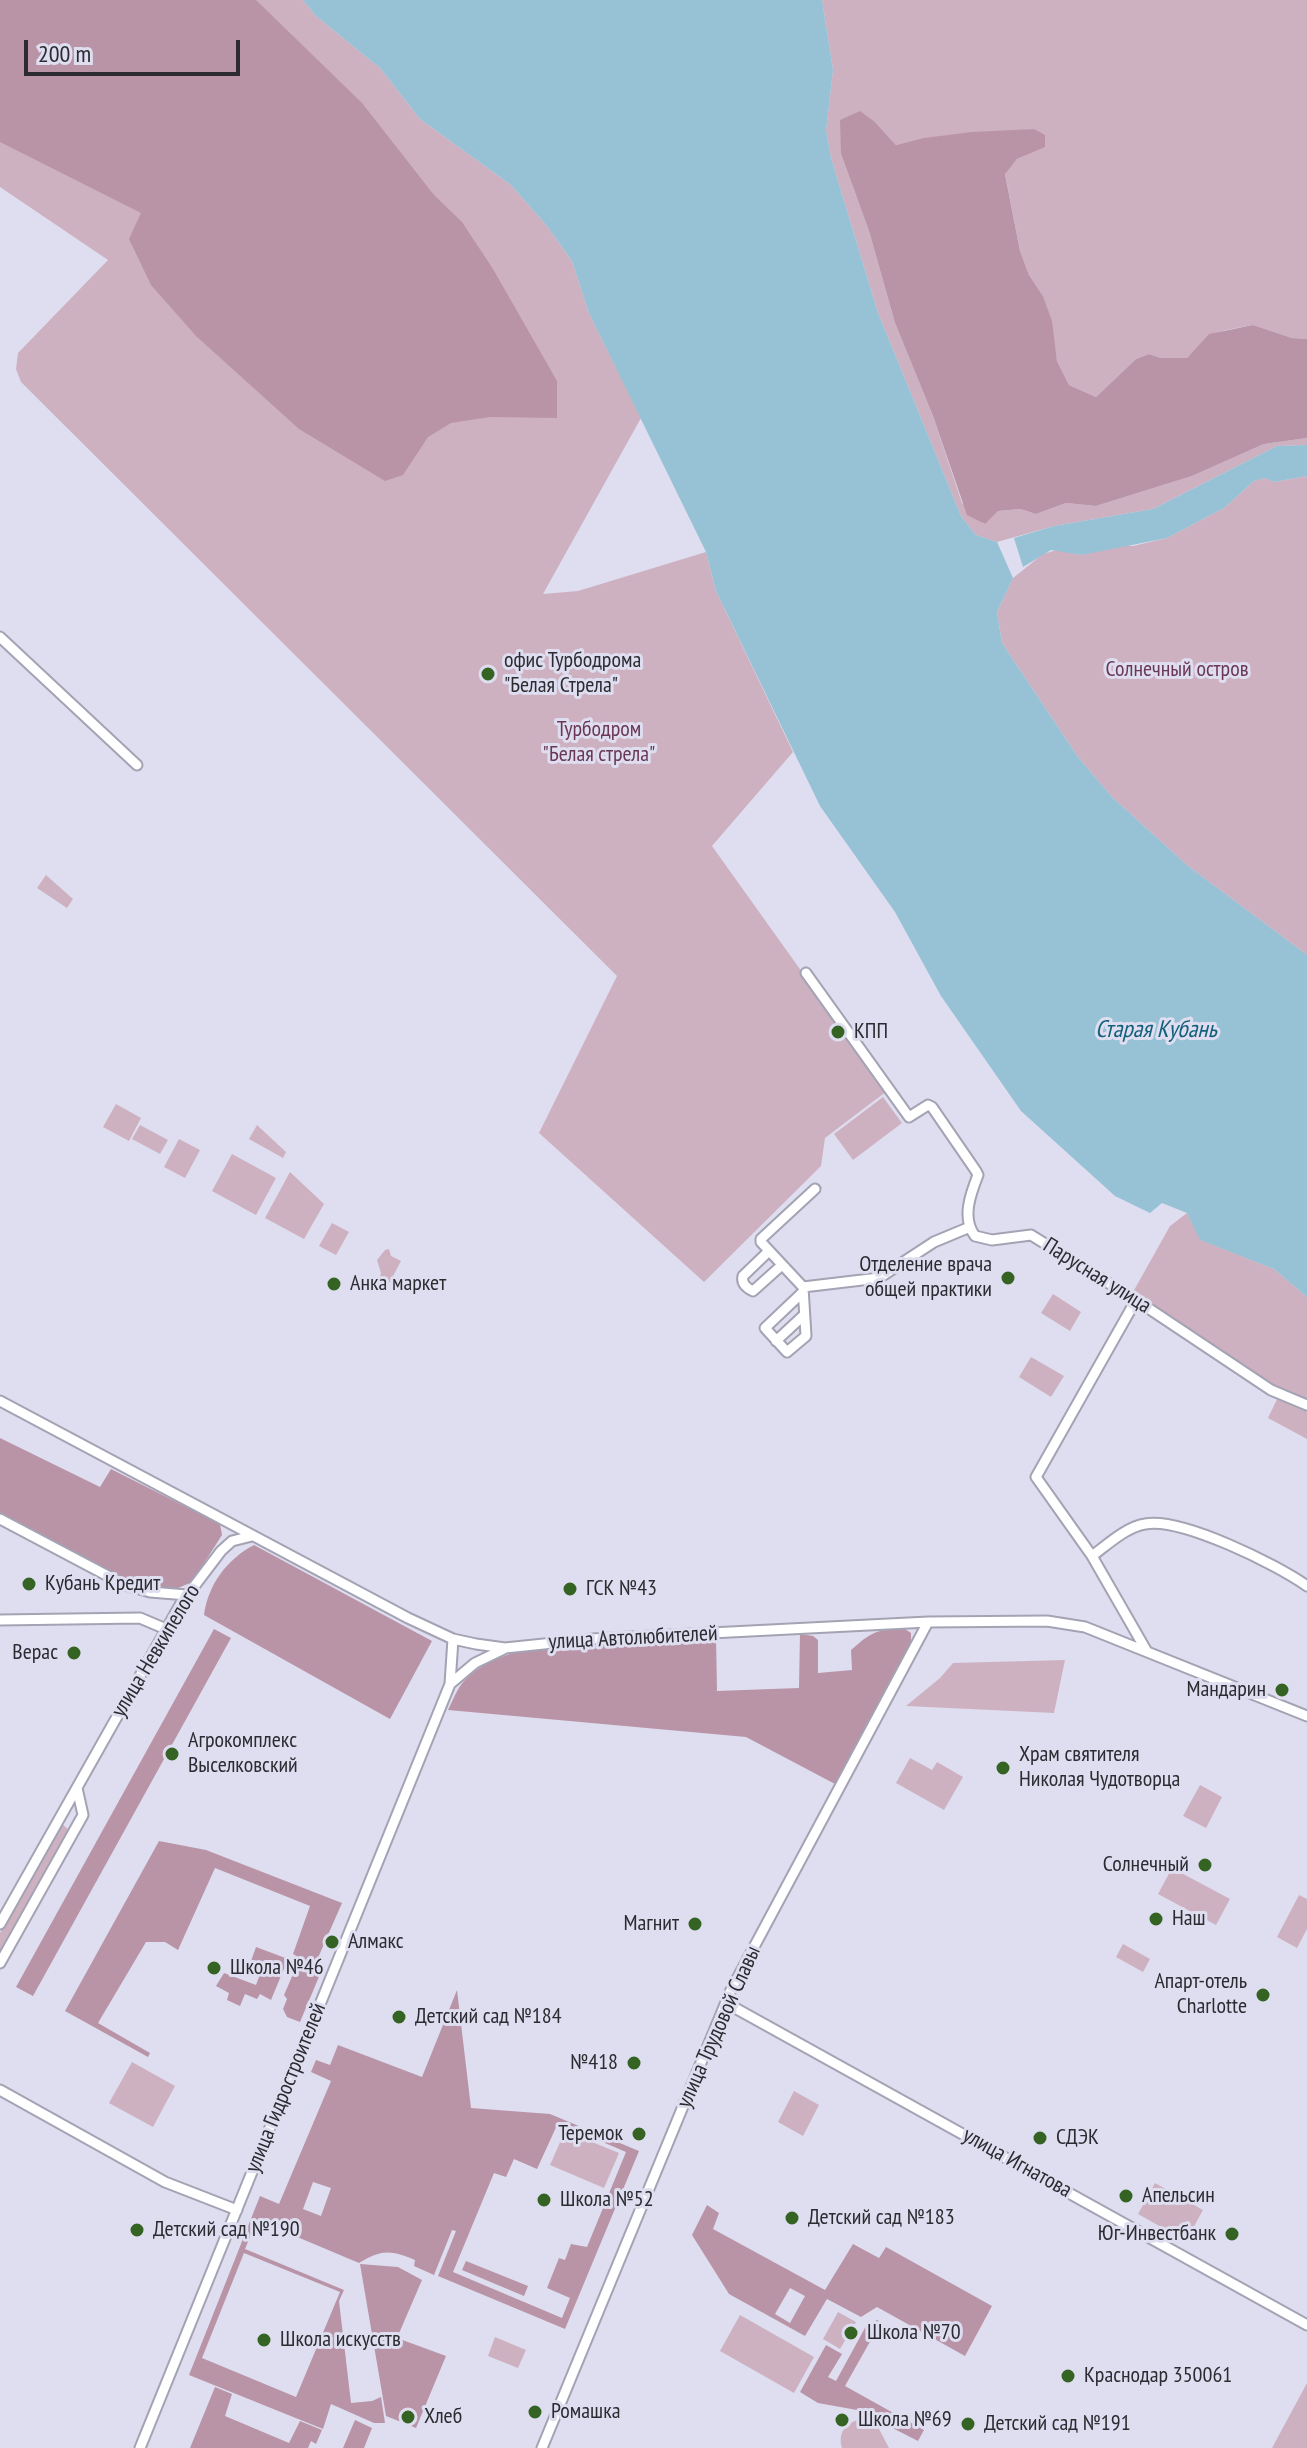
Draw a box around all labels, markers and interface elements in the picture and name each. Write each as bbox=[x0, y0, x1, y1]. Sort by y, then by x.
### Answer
scale bar bbox=[28, 24, 244, 74]
text: 200 m bbox=[38, 38, 91, 69]
place label: офис Турбодрома "Белая Стрела" bbox=[504, 648, 641, 700]
park label: Солнечный остров bbox=[1105, 657, 1249, 683]
marker: офис Турбодрома "Белая Стрела" bbox=[479, 665, 497, 683]
park label: Турбодром "Белая стрела" bbox=[543, 717, 655, 768]
water label: Старая Кубань bbox=[1095, 1016, 1217, 1044]
place label: КПП bbox=[854, 1019, 888, 1045]
marker: КПП bbox=[829, 1023, 847, 1041]
street label: Парусная улица bbox=[1038, 1232, 1156, 1320]
place label: Отделение врача общей практики bbox=[859, 1252, 992, 1304]
marker: Отделение врача общей практики bbox=[999, 1269, 1017, 1287]
place label: Анка маркет bbox=[350, 1271, 446, 1297]
marker: Анка маркет bbox=[325, 1275, 343, 1293]
place label: Кубань Кредит bbox=[45, 1571, 160, 1597]
marker: Кубань Кредит bbox=[20, 1575, 38, 1593]
place label: ГСК №43 bbox=[586, 1576, 657, 1602]
street label: улица Невкипелого bbox=[106, 1580, 206, 1722]
marker: ГСК №43 bbox=[561, 1580, 579, 1598]
street label: улица Автолюбителей bbox=[548, 1620, 718, 1656]
place label: Верас bbox=[12, 1640, 58, 1666]
marker: Верас bbox=[65, 1644, 83, 1662]
place label: Мандарин bbox=[1186, 1677, 1266, 1703]
marker: Мандарин bbox=[1273, 1681, 1291, 1699]
place label: Агрокомплекс Выселковский bbox=[188, 1728, 298, 1780]
place label: Храм святителя Николая Чудотворца bbox=[1019, 1742, 1180, 1794]
marker: Агрокомплекс Выселковский bbox=[163, 1745, 181, 1763]
marker: Храм святителя Николая Чудотворца bbox=[994, 1759, 1012, 1777]
place label: Солнечный bbox=[1103, 1852, 1189, 1878]
marker: Солнечный bbox=[1196, 1856, 1214, 1874]
place label: Наш bbox=[1172, 1906, 1206, 1932]
marker: Наш bbox=[1147, 1910, 1165, 1928]
place label: Магнит bbox=[623, 1911, 679, 1937]
marker: Магнит bbox=[686, 1915, 704, 1933]
place label: Алмакс bbox=[348, 1929, 404, 1955]
marker: Алмакс bbox=[323, 1933, 341, 1951]
street label: улица Трудовой Славы bbox=[671, 1942, 767, 2112]
place label: Школа №46 bbox=[230, 1955, 324, 1981]
marker: Школа №46 bbox=[205, 1959, 223, 1977]
place label: Апарт-отель Charlotte bbox=[1154, 1969, 1247, 2020]
marker: Апарт-отель Charlotte bbox=[1254, 1986, 1272, 2004]
street label: улица Гидростроителей bbox=[240, 1999, 332, 2177]
place label: Детский сад №184 bbox=[415, 2004, 562, 2030]
marker: Детский сад №184 bbox=[390, 2008, 408, 2026]
place label: №418 bbox=[570, 2050, 618, 2076]
marker: №418 bbox=[625, 2054, 643, 2072]
place label: Теремок bbox=[558, 2121, 623, 2147]
street label: улица Игнатова bbox=[958, 2122, 1076, 2204]
marker: Теремок bbox=[630, 2125, 648, 2143]
place label: СДЭК bbox=[1056, 2125, 1099, 2151]
marker: СДЭК bbox=[1031, 2129, 1049, 2147]
place label: Апельсин bbox=[1142, 2183, 1215, 2209]
place label: Школа №52 bbox=[560, 2187, 654, 2213]
marker: Апельсин bbox=[1117, 2187, 1135, 2205]
marker: Школа №52 bbox=[535, 2191, 553, 2209]
place label: Детский сад №183 bbox=[808, 2205, 955, 2231]
marker: Детский сад №183 bbox=[783, 2209, 801, 2227]
place label: Детский сад №190 bbox=[153, 2217, 300, 2243]
marker: Детский сад №190 bbox=[128, 2221, 146, 2239]
place label: Юг-Инвестбанк bbox=[1098, 2221, 1216, 2247]
marker: Юг-Инвестбанк bbox=[1223, 2225, 1241, 2243]
place label: Школа №70 bbox=[867, 2320, 961, 2346]
marker: Школа №70 bbox=[842, 2324, 860, 2342]
place label: Школа искусств bbox=[280, 2327, 401, 2353]
marker: Школа искусств bbox=[255, 2331, 273, 2349]
place label: Краснодар 350061 bbox=[1084, 2363, 1232, 2389]
marker: Краснодар 350061 bbox=[1059, 2367, 1077, 2385]
place label: Ромашка bbox=[551, 2399, 620, 2425]
marker: Ромашка bbox=[526, 2403, 544, 2421]
place label: Хлеб bbox=[424, 2404, 462, 2430]
place label: Школа №69 bbox=[858, 2407, 952, 2433]
marker: Хлеб bbox=[399, 2408, 417, 2426]
marker: Школа №69 bbox=[833, 2411, 851, 2429]
place label: Детский сад №191 bbox=[984, 2411, 1131, 2437]
marker: Детский сад №191 bbox=[959, 2415, 977, 2433]

